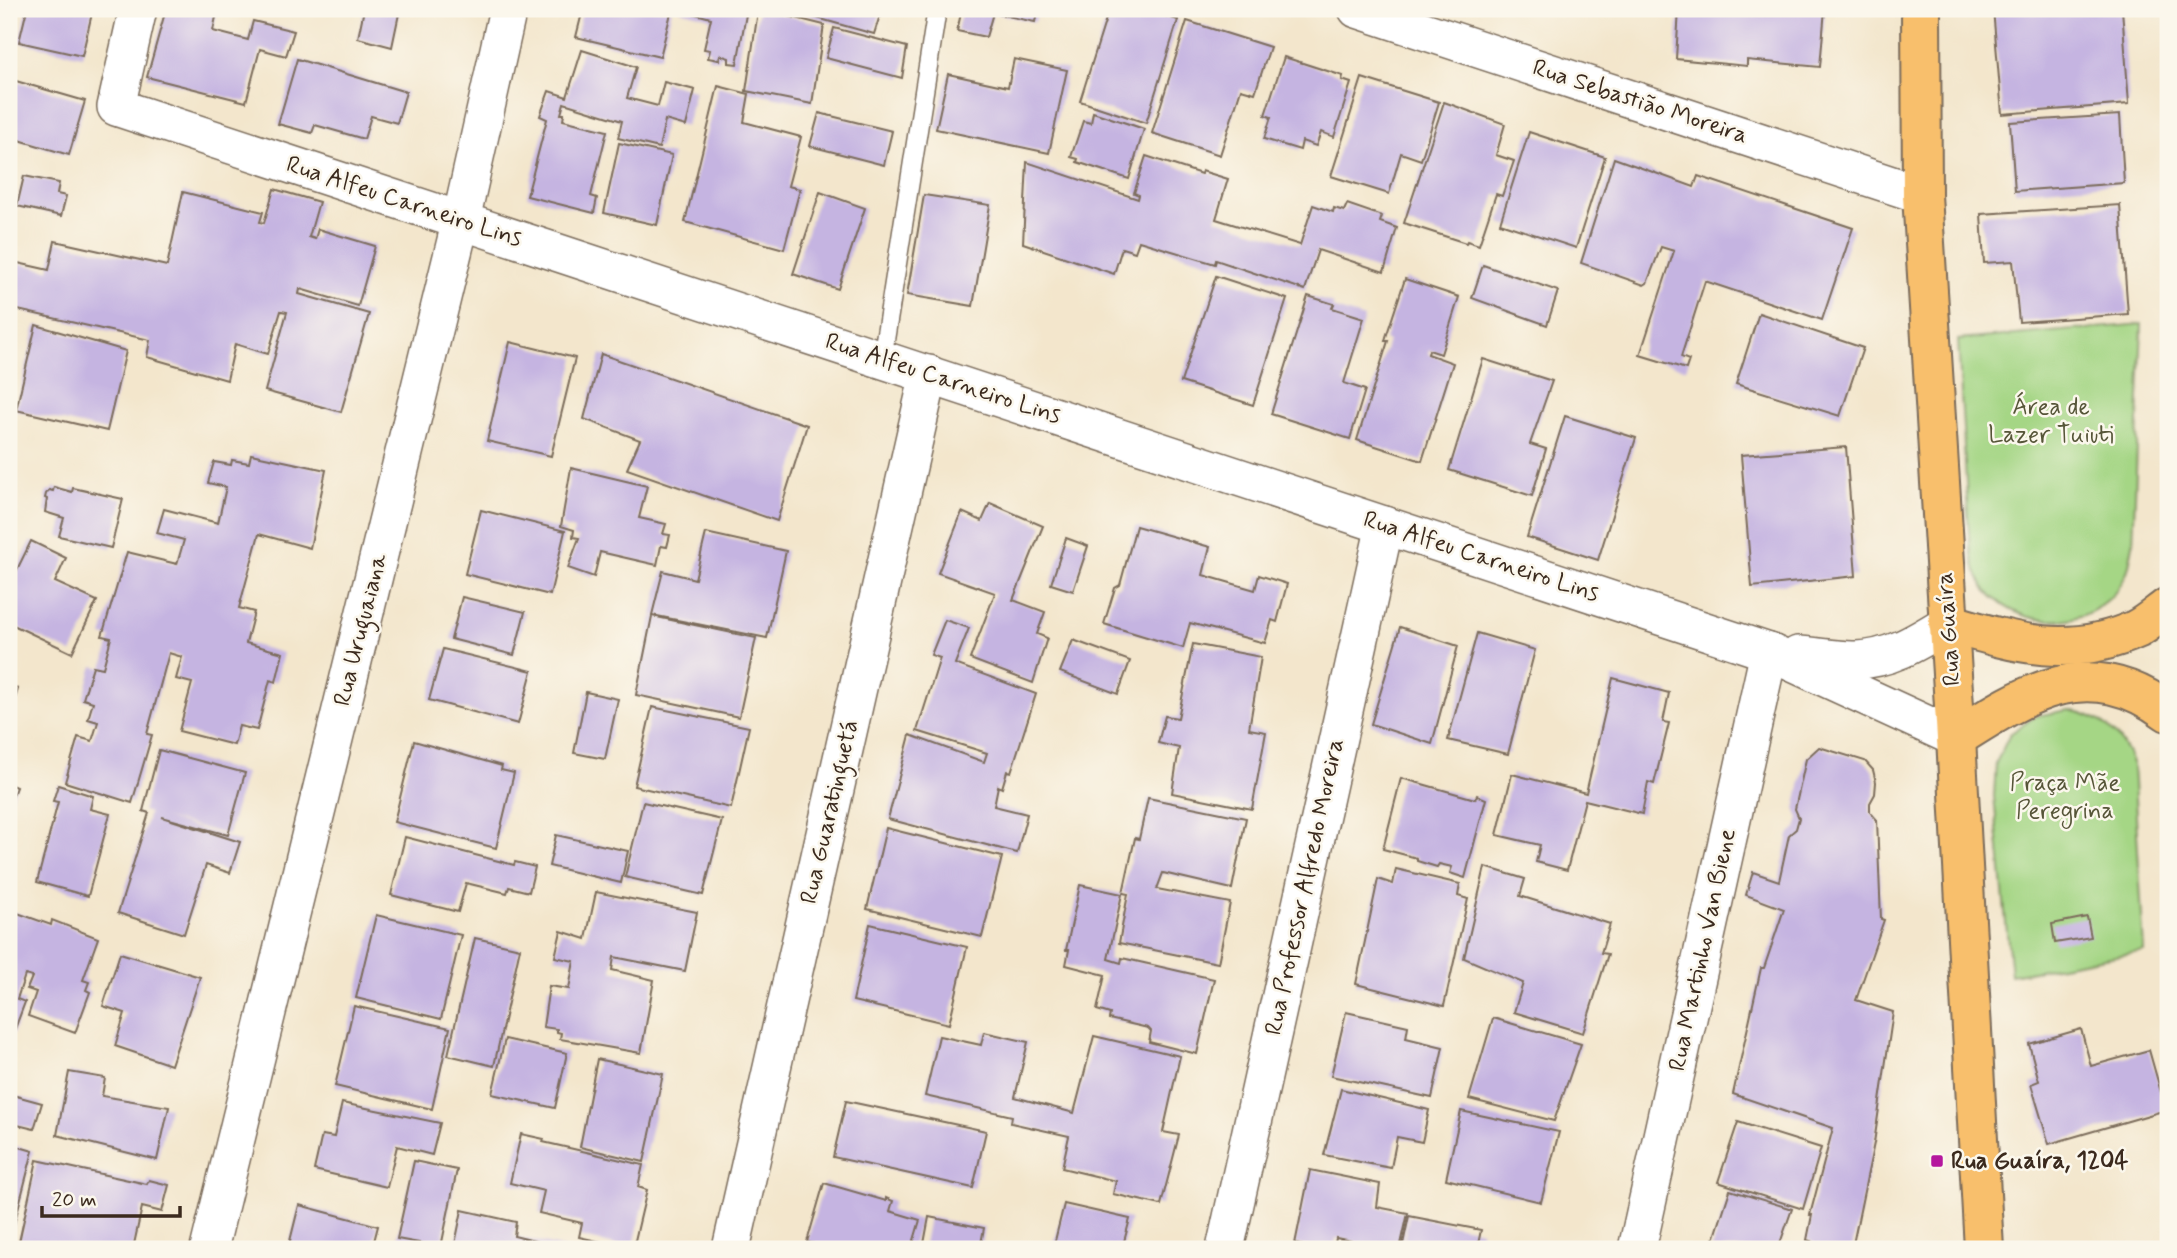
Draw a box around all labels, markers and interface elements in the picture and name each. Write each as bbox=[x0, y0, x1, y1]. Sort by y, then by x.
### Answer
street label: Rua Sebastião Moreira bbox=[1528, 53, 1752, 151]
street label: Rua Alfeu Carneiro Lins bbox=[282, 149, 526, 255]
street label: Rua Alfeu Carneiro Lins bbox=[821, 326, 1065, 432]
park label: Área de Lazer Tuiuti bbox=[1988, 391, 2114, 451]
street label: Rua Alfeu Carneiro Lins bbox=[1359, 504, 1603, 610]
street label: Rua Uruguaiana bbox=[327, 550, 398, 710]
street label: Rua Guaíra bbox=[1930, 571, 1968, 687]
street label: Rua Guaratinguetá bbox=[794, 717, 869, 908]
street label: Rua Professor Alfredo Moreira bbox=[1258, 736, 1352, 1038]
park label: Praça Mãe Peregrina bbox=[2010, 768, 2120, 829]
street label: Rua Martinho Van Biene bbox=[1662, 826, 1744, 1074]
place label: Rua Guaíra, 1204 bbox=[1951, 1146, 2128, 1177]
marker: Rua Guaíra, 1204 bbox=[1929, 1153, 1945, 1169]
scale bar bbox=[42, 1174, 180, 1218]
text: 20 m bbox=[52, 1186, 97, 1214]

